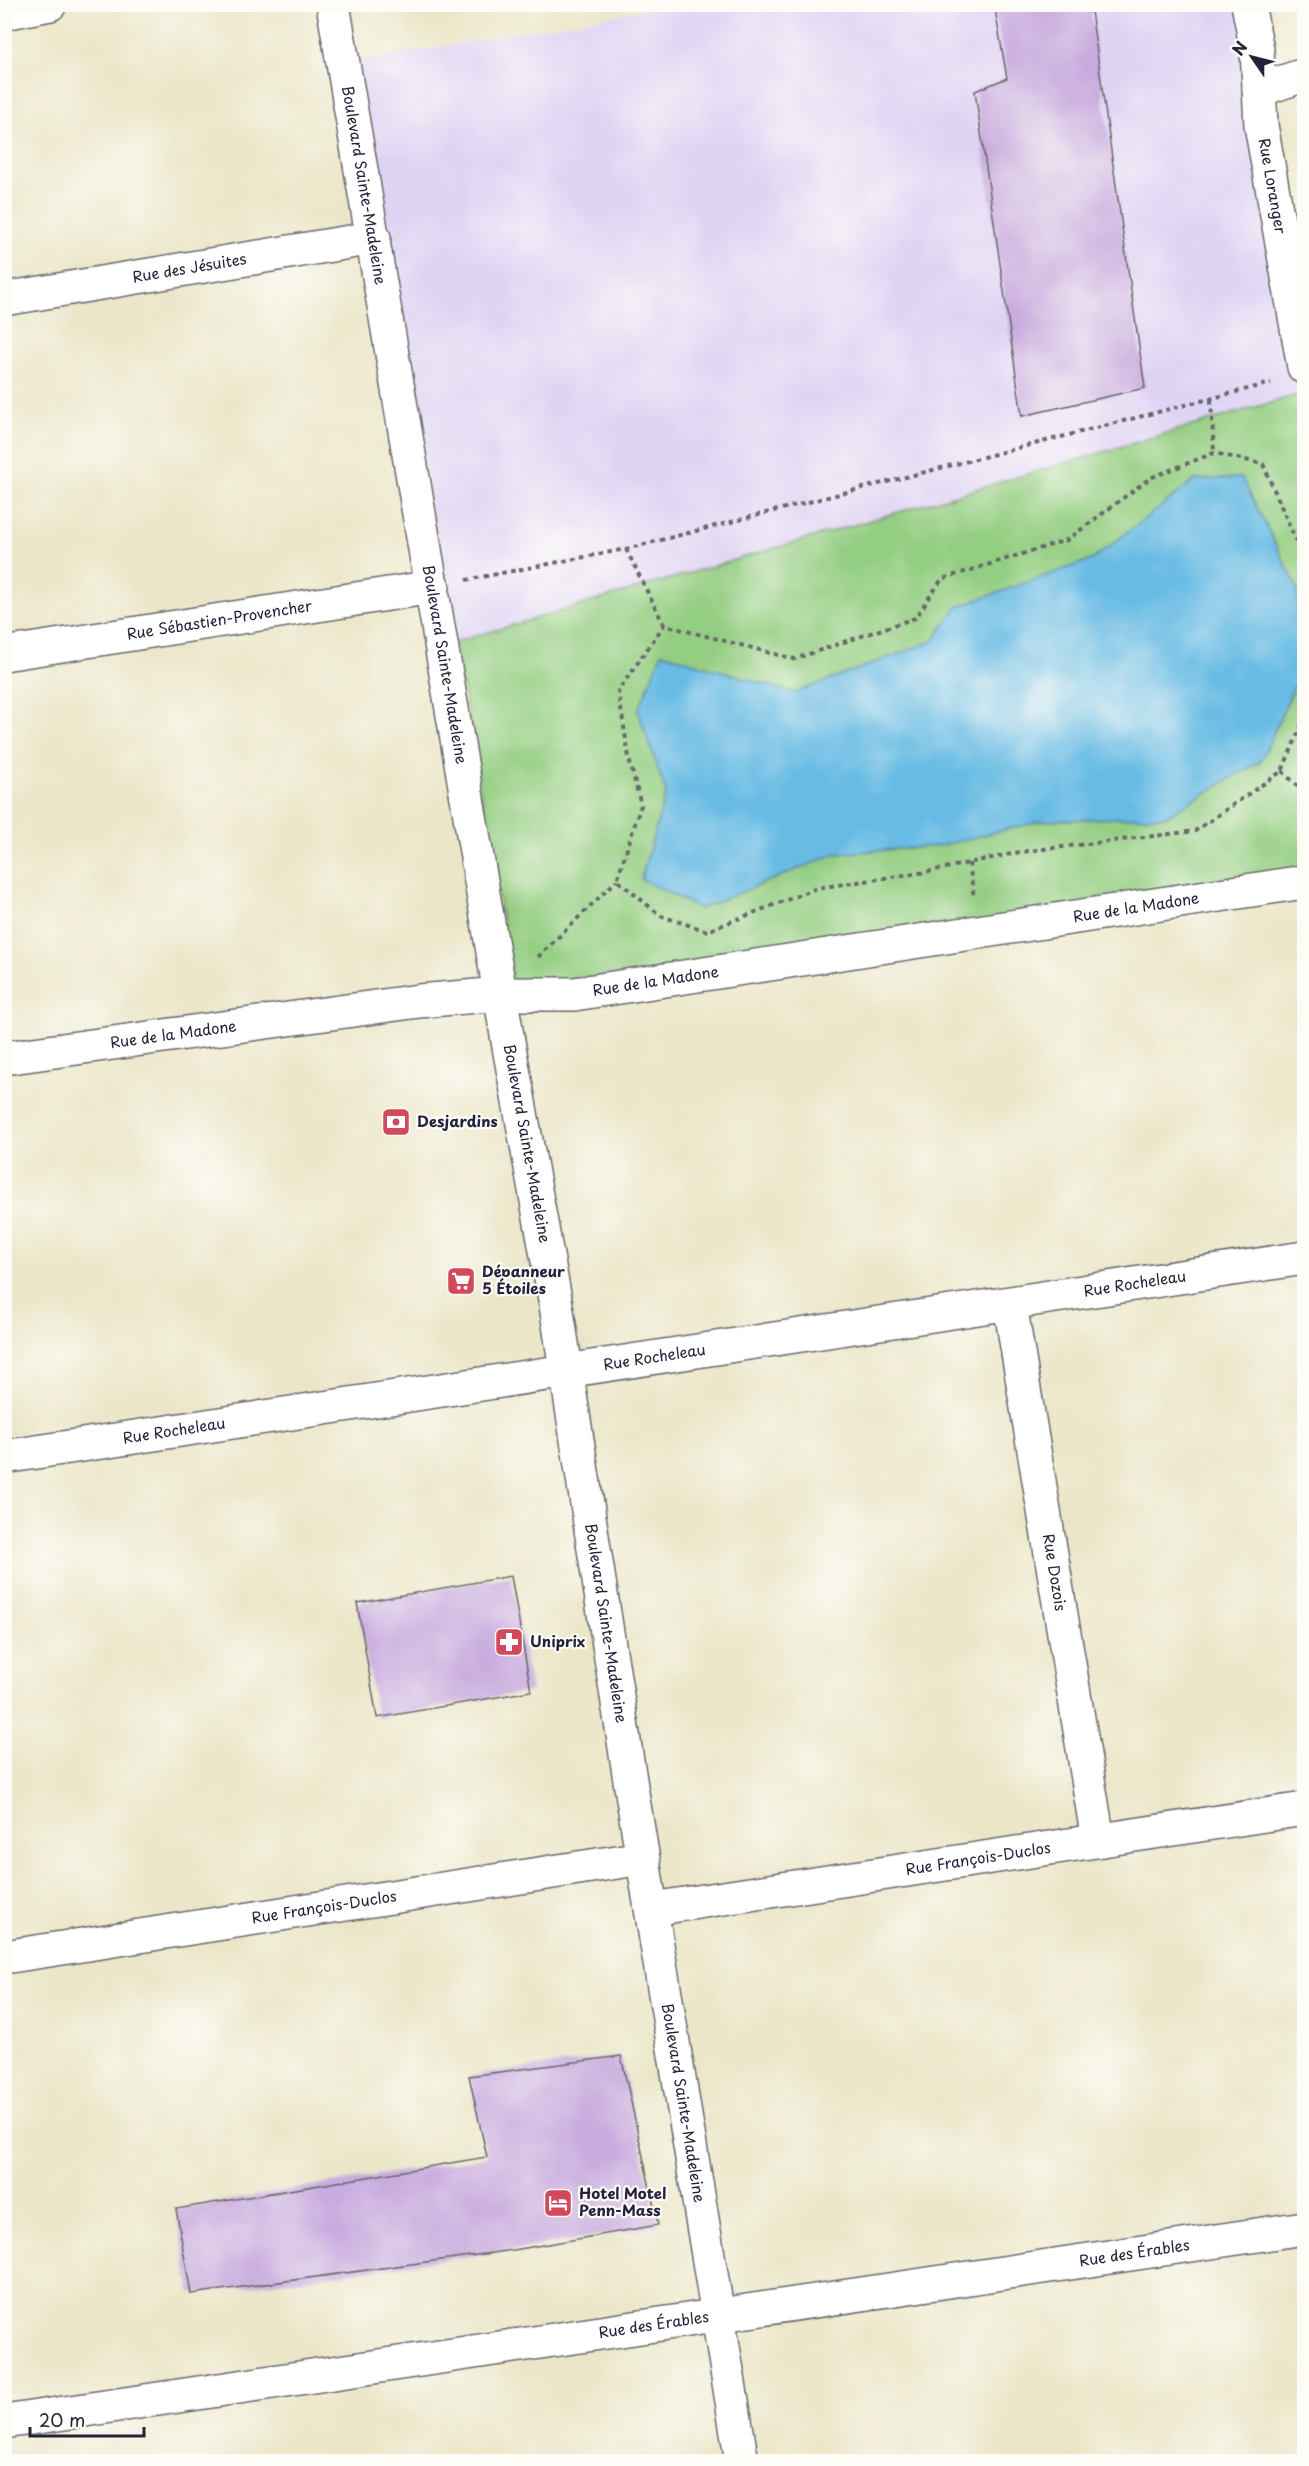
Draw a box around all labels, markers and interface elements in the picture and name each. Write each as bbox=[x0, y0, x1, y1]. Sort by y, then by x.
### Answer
north arrow bbox=[1222, 27, 1282, 87]
text: N bbox=[1225, 36, 1252, 60]
street label: Boulevard Sainte-Madeleine bbox=[337, 84, 393, 287]
street label: Rue Loranger bbox=[1254, 136, 1293, 236]
street label: Rue des Jésuites bbox=[131, 246, 248, 288]
street label: Boulevard Sainte-Madeleine bbox=[418, 563, 474, 766]
street label: Rue Sébastien-Provencher bbox=[125, 593, 313, 645]
street label: Rue de la Madone bbox=[1071, 885, 1201, 927]
street label: Rue de la Madone bbox=[591, 959, 720, 1001]
street label: Rue de la Madone bbox=[109, 1013, 238, 1053]
street label: Boulevard Sainte-Madeleine bbox=[499, 1042, 557, 1245]
bank icon: Desjardins bbox=[380, 1106, 412, 1138]
place label: Desjardins bbox=[417, 1109, 498, 1132]
place label: Dépanneur 5 Étoiles bbox=[482, 1259, 565, 1299]
street label: Rue Rocheleau bbox=[1082, 1263, 1187, 1302]
supermarket icon: Dépanneur 5 Étoiles bbox=[445, 1265, 477, 1297]
street label: Rue Rocheleau bbox=[601, 1337, 707, 1375]
street label: Rue Rocheleau bbox=[121, 1410, 227, 1449]
street label: Boulevard Sainte-Madeleine bbox=[580, 1522, 634, 1724]
street label: Rue Dozois bbox=[1038, 1532, 1073, 1613]
pharmacy icon: Uniprix bbox=[493, 1626, 525, 1658]
place label: Uniprix bbox=[530, 1629, 586, 1652]
street label: Rue François-Duclos bbox=[904, 1835, 1052, 1880]
street label: Rue François-Duclos bbox=[250, 1883, 398, 1928]
street label: Boulevard Sainte-Madeleine bbox=[657, 2001, 712, 2204]
place label: Hotel Motel Penn-Mass bbox=[579, 2181, 666, 2221]
hotel icon: Hotel Motel Penn-Mass bbox=[542, 2187, 574, 2219]
street label: Rue des Érables bbox=[1077, 2232, 1191, 2271]
street label: Rue des Érables bbox=[597, 2304, 711, 2343]
scale bar bbox=[30, 2400, 144, 2438]
text: 20 m bbox=[39, 2406, 85, 2433]

